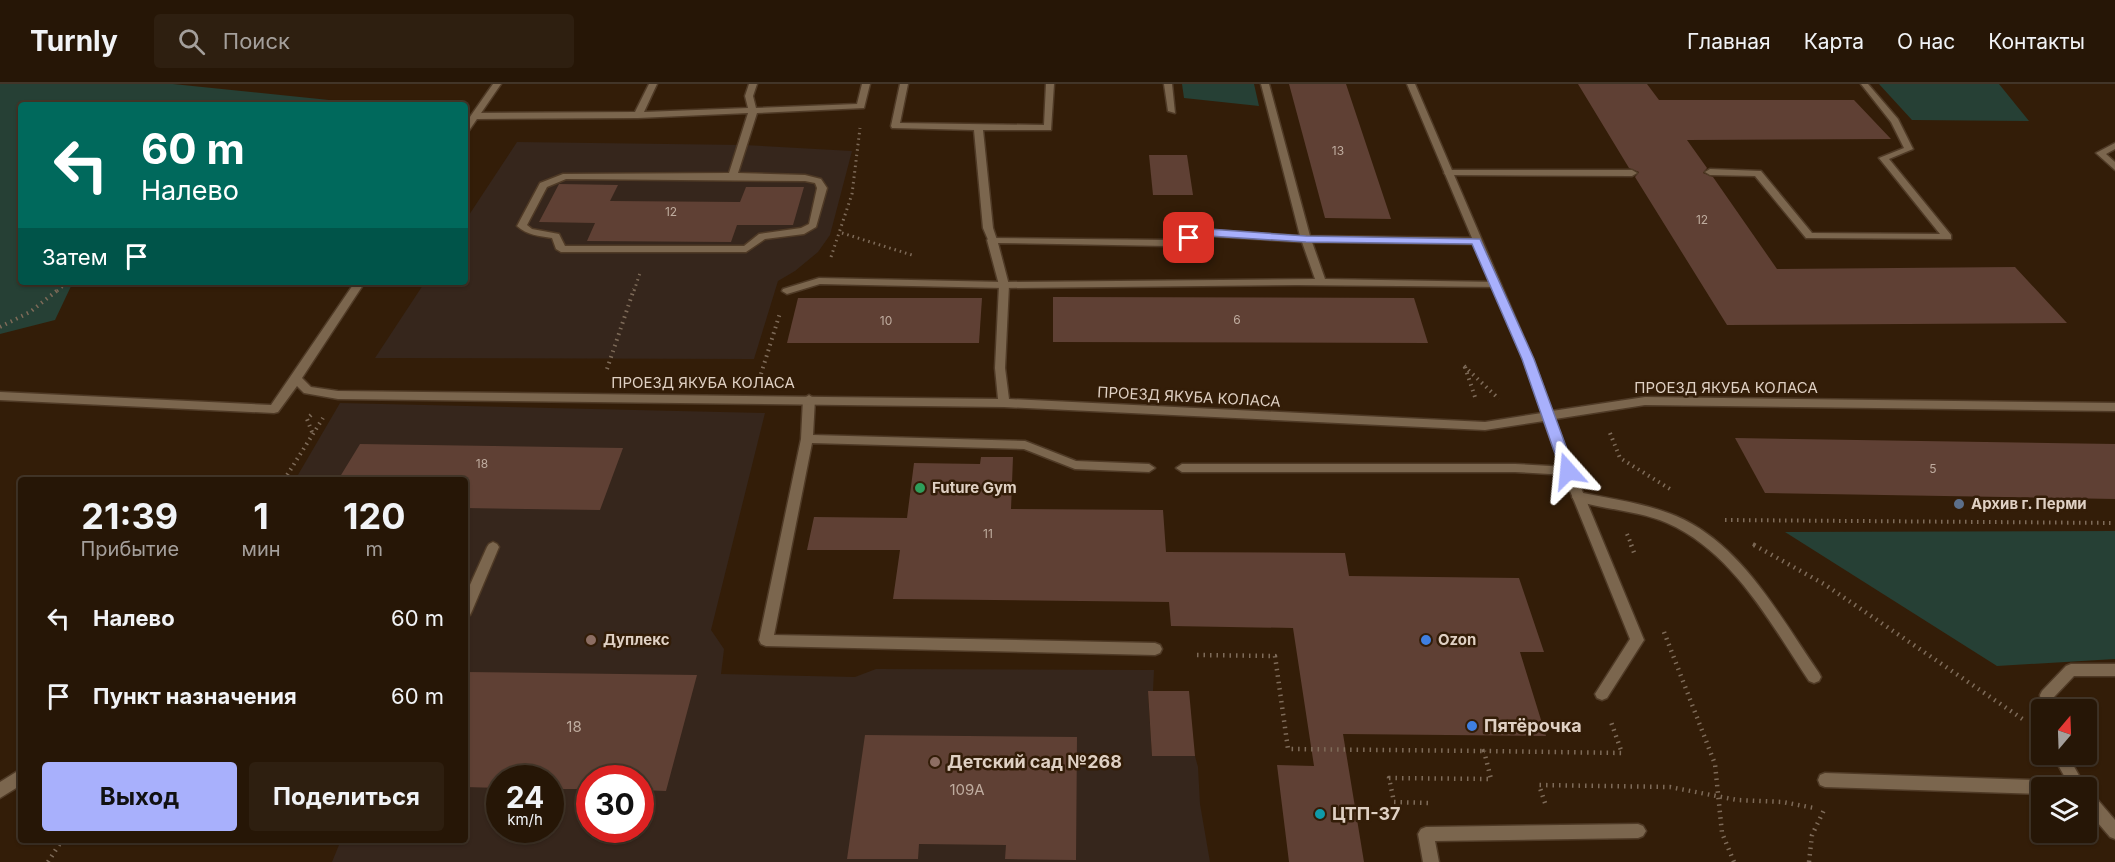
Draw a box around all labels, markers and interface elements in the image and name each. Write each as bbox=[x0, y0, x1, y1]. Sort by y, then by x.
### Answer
search box bbox=[154, 14, 574, 68]
text: Turnly bbox=[30, 24, 118, 58]
icon: search bbox=[175, 25, 208, 58]
text: Поиск bbox=[223, 28, 290, 54]
text: Главная bbox=[1687, 29, 1771, 54]
text: Карта bbox=[1804, 29, 1864, 54]
text: О нас bbox=[1897, 29, 1955, 54]
text: Контакты bbox=[1988, 29, 2085, 54]
text: 60 m bbox=[141, 123, 245, 174]
icon: left bbox=[42, 126, 120, 204]
house number: 13 bbox=[1332, 143, 1344, 158]
text: Налево bbox=[141, 174, 239, 207]
house number: 12 bbox=[665, 204, 677, 219]
pin bbox=[1163, 212, 1214, 263]
house number: 12 bbox=[1696, 212, 1708, 227]
icon: arrive bbox=[1172, 221, 1205, 254]
icon: arrive bbox=[120, 240, 153, 273]
text: Затем bbox=[42, 244, 108, 270]
house number: 6 bbox=[1233, 312, 1241, 327]
house number: 10 bbox=[880, 313, 892, 328]
street label: ПРОЕЗД ЯКУБА КОЛАСА bbox=[611, 373, 795, 392]
street label: ПРОЕЗД ЯКУБА КОЛАСА bbox=[1634, 378, 1818, 397]
street label: ПРОЕЗД ЯКУБА КОЛАСА bbox=[1097, 382, 1281, 411]
position arrow bbox=[1536, 439, 1600, 503]
house number: 18 bbox=[476, 456, 488, 471]
house number: 5 bbox=[1929, 461, 1937, 476]
place label: Future Gym bbox=[932, 478, 1017, 497]
marker: Future Gym bbox=[913, 481, 927, 495]
text: 21:39 bbox=[81, 494, 178, 538]
text: 1 bbox=[253, 494, 269, 538]
text: 120 bbox=[343, 494, 406, 538]
place label: Архив г. Перми bbox=[1971, 494, 2087, 513]
marker: Архив г. Перми bbox=[1952, 497, 1966, 511]
house number: 11 bbox=[983, 526, 993, 541]
text: Прибытие bbox=[80, 537, 179, 561]
text: мин bbox=[242, 537, 281, 561]
text: m bbox=[366, 537, 383, 561]
icon: left bbox=[42, 602, 75, 635]
text: Налево bbox=[93, 605, 175, 631]
text: 60 m bbox=[391, 605, 444, 631]
place label: Дуплекс bbox=[603, 630, 670, 649]
place label: Ozon bbox=[1438, 630, 1476, 649]
marker: Дуплекс bbox=[584, 633, 598, 647]
marker: Ozon bbox=[1419, 633, 1433, 647]
icon: arrive bbox=[42, 680, 75, 713]
text: Пункт назначения bbox=[93, 683, 297, 709]
text: 60 m bbox=[391, 683, 444, 709]
north arrow bbox=[2031, 699, 2097, 765]
map controls bbox=[2031, 699, 2097, 843]
place label: Пятёрочка bbox=[1484, 715, 1582, 736]
house number: 18 bbox=[566, 717, 582, 736]
marker: Пятёрочка bbox=[1465, 719, 1479, 733]
place label: Детский сад №268 bbox=[947, 751, 1122, 772]
marker: Детский сад №268 bbox=[928, 755, 942, 769]
button: Выход bbox=[42, 762, 237, 831]
button: Поделиться bbox=[249, 762, 444, 831]
speed limit sign: 30 bbox=[576, 765, 654, 843]
button: layers bbox=[2031, 777, 2097, 843]
text: 24 bbox=[506, 779, 544, 815]
house number: 109А bbox=[949, 780, 985, 799]
place label: ЦТП-37 bbox=[1332, 803, 1401, 824]
marker: ЦТП-37 bbox=[1313, 807, 1327, 821]
text: km/h bbox=[507, 810, 543, 829]

